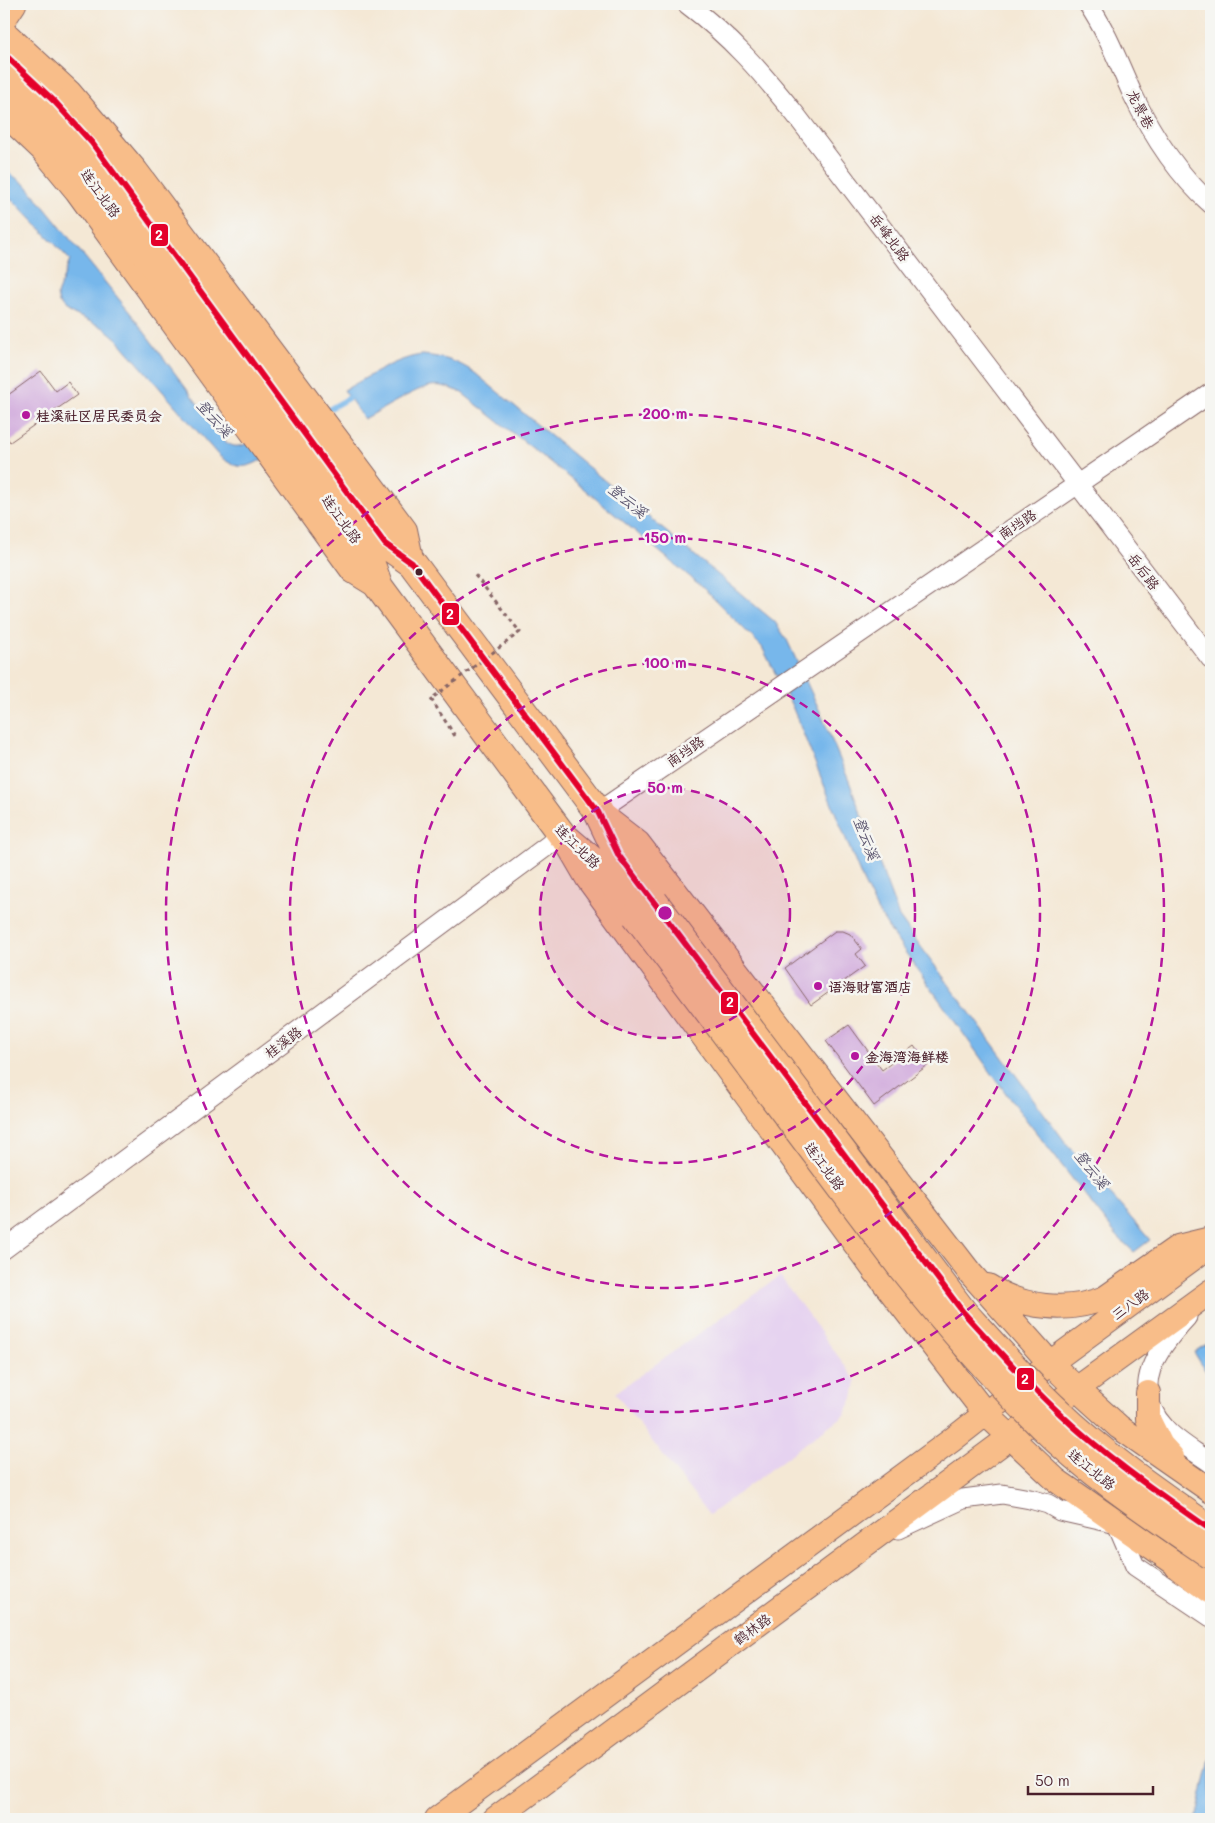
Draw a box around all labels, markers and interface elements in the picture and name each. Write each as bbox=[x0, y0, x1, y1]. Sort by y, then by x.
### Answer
street label: 龙景巷 bbox=[1123, 86, 1159, 133]
street label: 连江北路 bbox=[77, 165, 125, 221]
street label: 岳峰北路 bbox=[866, 209, 914, 265]
line badge: 2 bbox=[150, 223, 169, 247]
text: 2 bbox=[155, 225, 163, 244]
water label: 登云溪 bbox=[193, 395, 238, 442]
text: 200 m bbox=[643, 403, 688, 423]
place label: 桂溪社区居民委员会 bbox=[36, 406, 162, 425]
marker: 桂溪社区居民委员会 bbox=[20, 409, 32, 421]
water label: 登云溪 bbox=[604, 478, 653, 523]
street label: 连江北路 bbox=[318, 491, 366, 547]
street label: 南垱路 bbox=[994, 504, 1040, 544]
text: 150 m bbox=[644, 527, 686, 547]
street label: 岳后路 bbox=[1124, 549, 1164, 593]
unlabelled marker bbox=[414, 567, 424, 577]
line badge: 2 bbox=[441, 602, 460, 626]
text: 2 bbox=[446, 604, 454, 623]
text: 100 m bbox=[643, 652, 687, 672]
street label: 南垱路 bbox=[662, 731, 708, 771]
text: 50 m bbox=[647, 777, 683, 797]
water label: 登云溪 bbox=[850, 813, 885, 864]
street label: 连江北路 bbox=[551, 820, 605, 872]
centre of rings bbox=[656, 904, 674, 922]
place label: 语海财富酒店 bbox=[828, 977, 912, 996]
marker: 语海财富酒店 bbox=[812, 980, 824, 992]
line badge: 2 bbox=[720, 991, 739, 1015]
text: 2 bbox=[726, 992, 734, 1011]
street label: 桂溪路 bbox=[261, 1022, 305, 1062]
place label: 金海湾海鲜楼 bbox=[865, 1047, 949, 1066]
marker: 金海湾海鲜楼 bbox=[849, 1050, 861, 1062]
street label: 连江北路 bbox=[801, 1138, 849, 1194]
water label: 登云溪 bbox=[1070, 1145, 1114, 1194]
street label: 三八路 bbox=[1107, 1284, 1153, 1324]
line badge: 2 bbox=[1016, 1367, 1035, 1391]
text: 2 bbox=[1021, 1369, 1029, 1388]
street label: 连江北路 bbox=[1064, 1444, 1120, 1494]
street label: 鹤林路 bbox=[729, 1609, 775, 1649]
scale bar bbox=[1028, 1763, 1152, 1795]
text: 50 m bbox=[1035, 1770, 1070, 1790]

